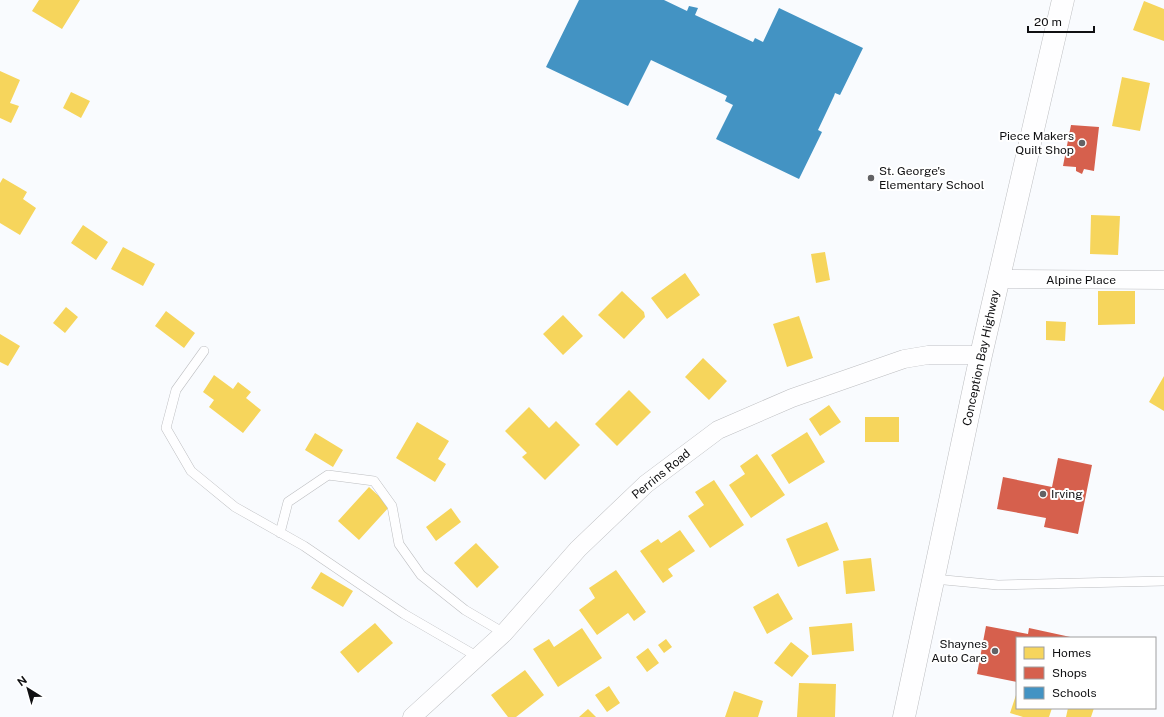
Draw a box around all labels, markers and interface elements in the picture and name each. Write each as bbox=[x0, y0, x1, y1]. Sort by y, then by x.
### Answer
scale bar bbox=[1028, 8, 1094, 34]
text: 20 m bbox=[1034, 15, 1062, 29]
place label: Piece Makers Quilt Shop bbox=[999, 129, 1074, 157]
marker: Piece Makers Quilt Shop bbox=[1077, 138, 1087, 148]
place label: St. George's Elementary School bbox=[879, 164, 985, 192]
marker: St. George's Elementary School bbox=[866, 173, 876, 183]
street label: Alpine Place bbox=[1046, 273, 1116, 287]
street label: Conception Bay Highway bbox=[960, 288, 1002, 427]
street label: Perrins Road bbox=[629, 446, 693, 502]
place label: Irving bbox=[1051, 487, 1083, 501]
marker: Irving bbox=[1038, 489, 1048, 499]
place label: Shaynes Auto Care bbox=[931, 637, 987, 665]
legend bbox=[1016, 637, 1156, 709]
marker: Shaynes Auto Care bbox=[990, 646, 1000, 656]
text: Homes bbox=[1052, 646, 1091, 660]
text: Shops bbox=[1052, 666, 1087, 680]
north arrow bbox=[8, 669, 48, 709]
text: N bbox=[15, 674, 29, 688]
text: Schools bbox=[1052, 686, 1097, 700]

